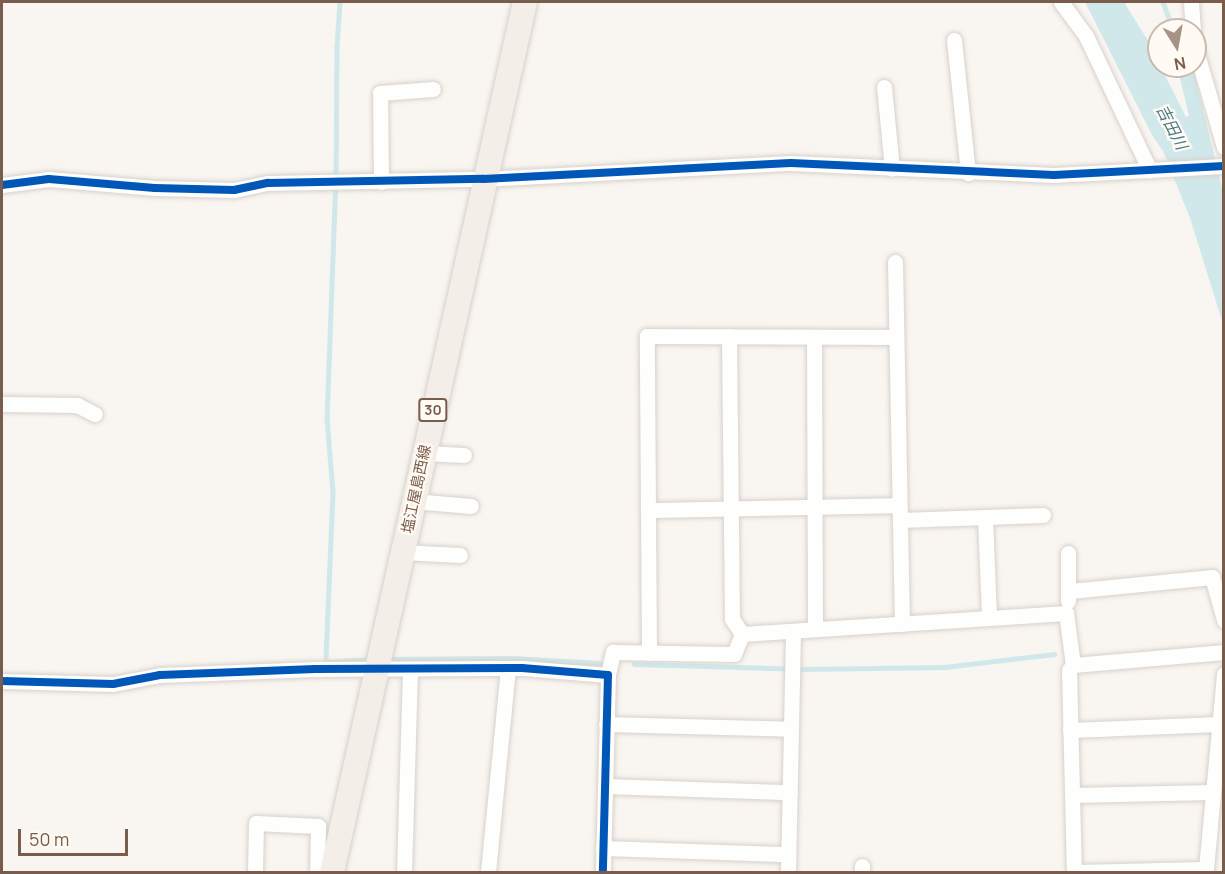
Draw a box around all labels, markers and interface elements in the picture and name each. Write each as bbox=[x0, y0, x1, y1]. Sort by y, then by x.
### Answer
north arrow bbox=[1147, 18, 1207, 78]
text: N bbox=[1172, 52, 1188, 76]
water label: 吉田川 bbox=[1153, 101, 1191, 153]
road number: 30 bbox=[418, 399, 448, 421]
street label: 塩江屋島西線 bbox=[398, 443, 434, 535]
scale bar bbox=[21, 817, 130, 855]
text: 50 m bbox=[29, 827, 69, 851]

